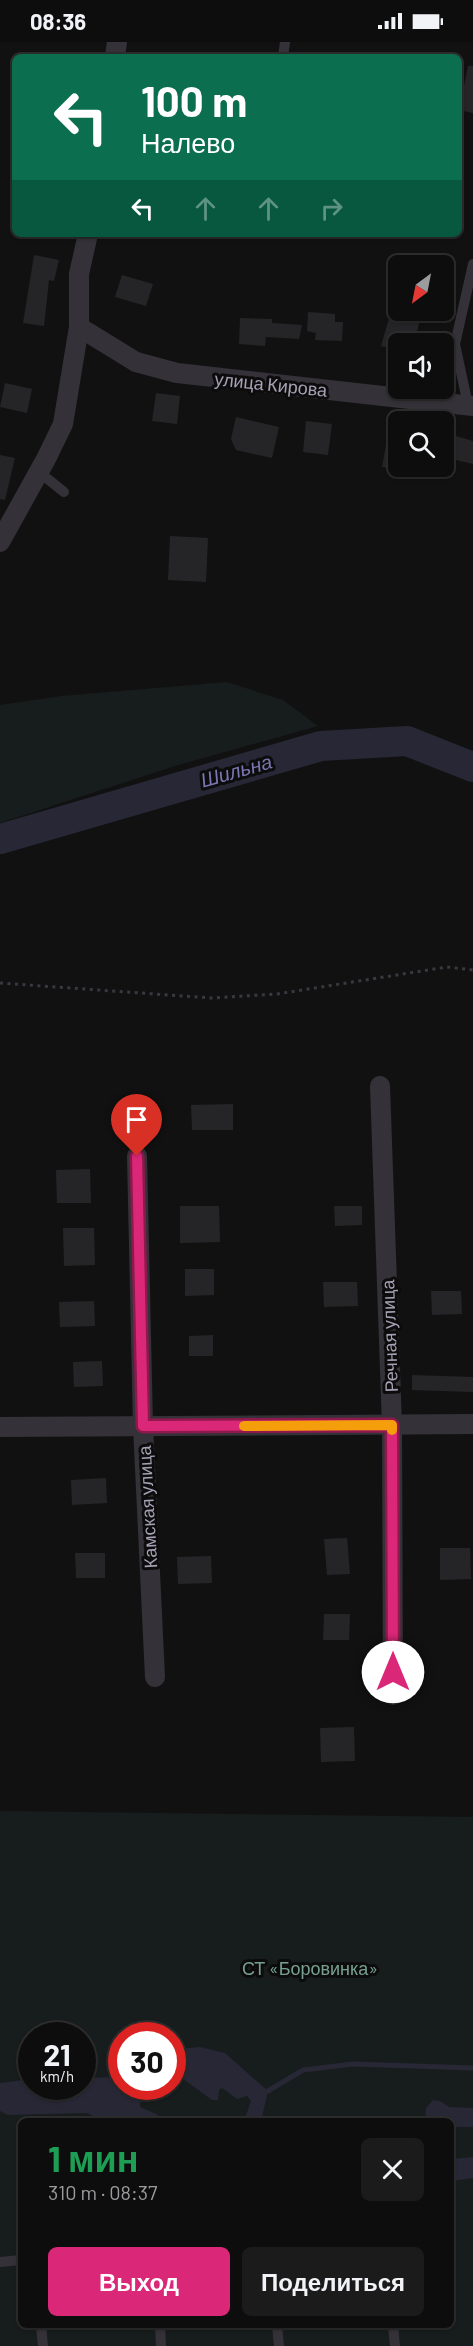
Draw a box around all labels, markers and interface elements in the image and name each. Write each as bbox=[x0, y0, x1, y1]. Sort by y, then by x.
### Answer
text: 08:36 bbox=[30, 8, 86, 34]
text: 100 m bbox=[141, 75, 247, 125]
icon: left bbox=[42, 78, 120, 156]
text: Налево bbox=[141, 126, 235, 158]
icon: left bbox=[126, 192, 159, 225]
icon: ahead bbox=[189, 192, 222, 225]
icon: ahead bbox=[252, 192, 285, 225]
icon: right bbox=[315, 192, 348, 225]
north arrow bbox=[388, 255, 454, 321]
map controls bbox=[388, 255, 454, 477]
button: sound bbox=[388, 333, 454, 399]
street label: улица Кирова bbox=[214, 367, 329, 401]
button: search bbox=[388, 411, 454, 477]
water label: Шильна bbox=[197, 748, 275, 792]
pin bbox=[111, 1094, 162, 1156]
icon: arrive bbox=[120, 1103, 153, 1136]
street label: Речная улица bbox=[376, 1278, 402, 1393]
street label: Камская улица bbox=[133, 1444, 161, 1569]
position arrow bbox=[361, 1640, 425, 1704]
park label: СТ «Боровинка» bbox=[242, 1957, 378, 1979]
speed limit sign: 30 bbox=[108, 2022, 186, 2100]
text: 21 bbox=[43, 2036, 71, 2072]
text: km/h bbox=[40, 2067, 74, 2085]
text: 1 мин bbox=[48, 2136, 138, 2179]
button: close bbox=[361, 2138, 424, 2201]
text: 310 m · 08:37 bbox=[48, 2180, 157, 2204]
button: Выход bbox=[48, 2247, 230, 2316]
button: Поделиться bbox=[242, 2247, 424, 2316]

